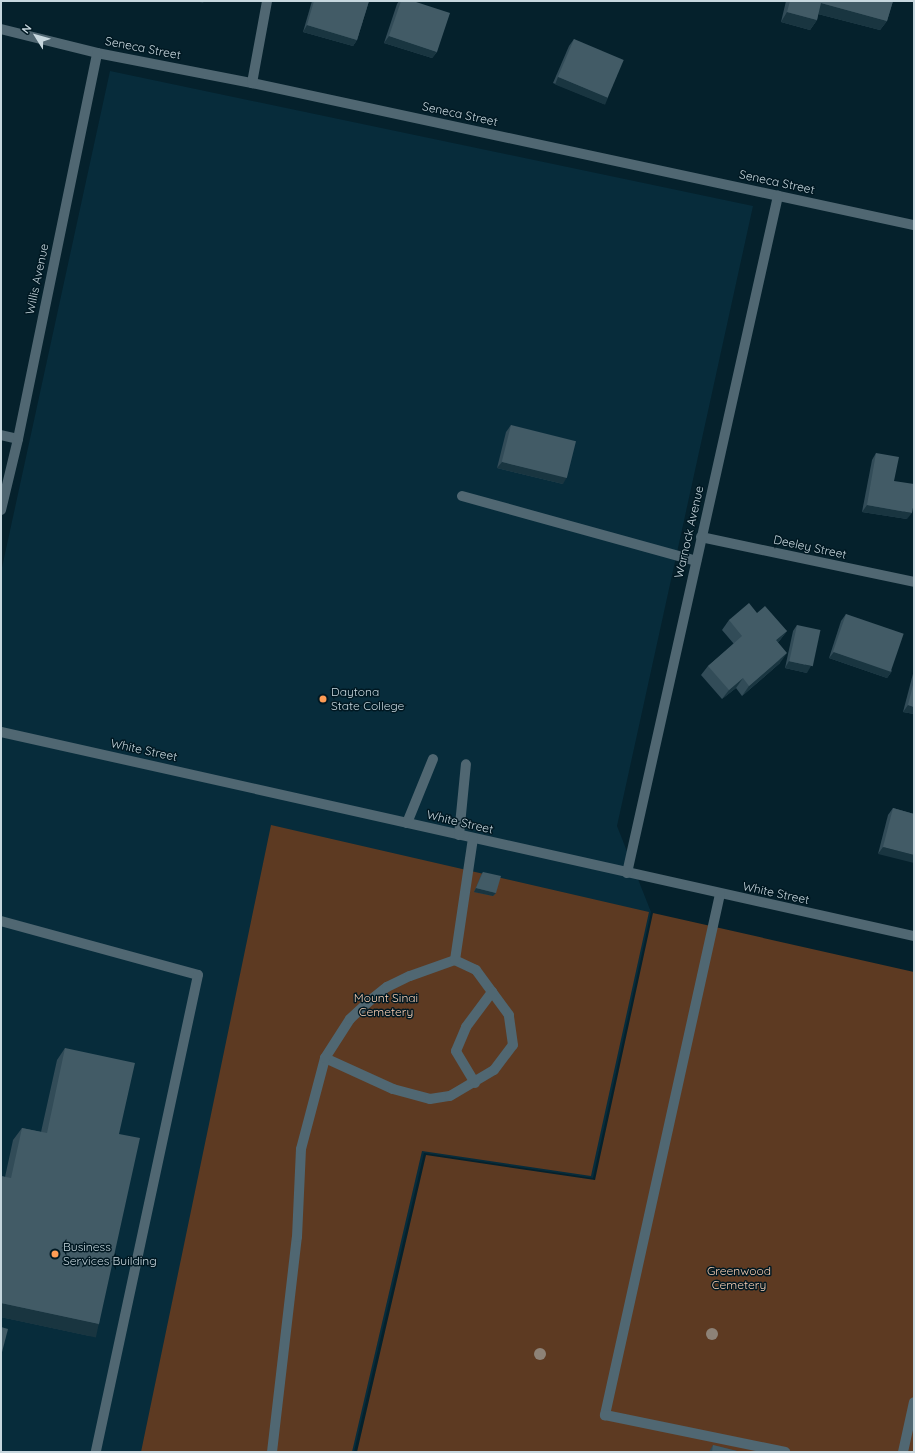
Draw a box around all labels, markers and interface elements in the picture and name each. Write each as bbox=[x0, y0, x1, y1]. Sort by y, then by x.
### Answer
north arrow bbox=[16, 16, 56, 56]
text: N bbox=[18, 21, 34, 36]
street label: Seneca Street bbox=[104, 34, 182, 62]
street label: Seneca Street bbox=[421, 99, 499, 129]
street label: Seneca Street bbox=[738, 167, 816, 197]
street label: Willis Avenue bbox=[22, 242, 52, 316]
street label: Warnock Avenue bbox=[671, 484, 707, 580]
street label: Deeley Street bbox=[772, 532, 848, 562]
place label: Daytona State College bbox=[331, 685, 404, 713]
marker: Daytona State College bbox=[318, 694, 328, 704]
street label: White Street bbox=[109, 736, 179, 764]
street label: White Street bbox=[425, 807, 495, 837]
street label: White Street bbox=[741, 879, 811, 907]
park label: Mount Sinai Cemetery bbox=[354, 991, 418, 1019]
place label: Business Services Building bbox=[63, 1240, 157, 1268]
marker: Business Services Building bbox=[50, 1249, 60, 1259]
park label: Greenwood Cemetery bbox=[707, 1264, 771, 1292]

